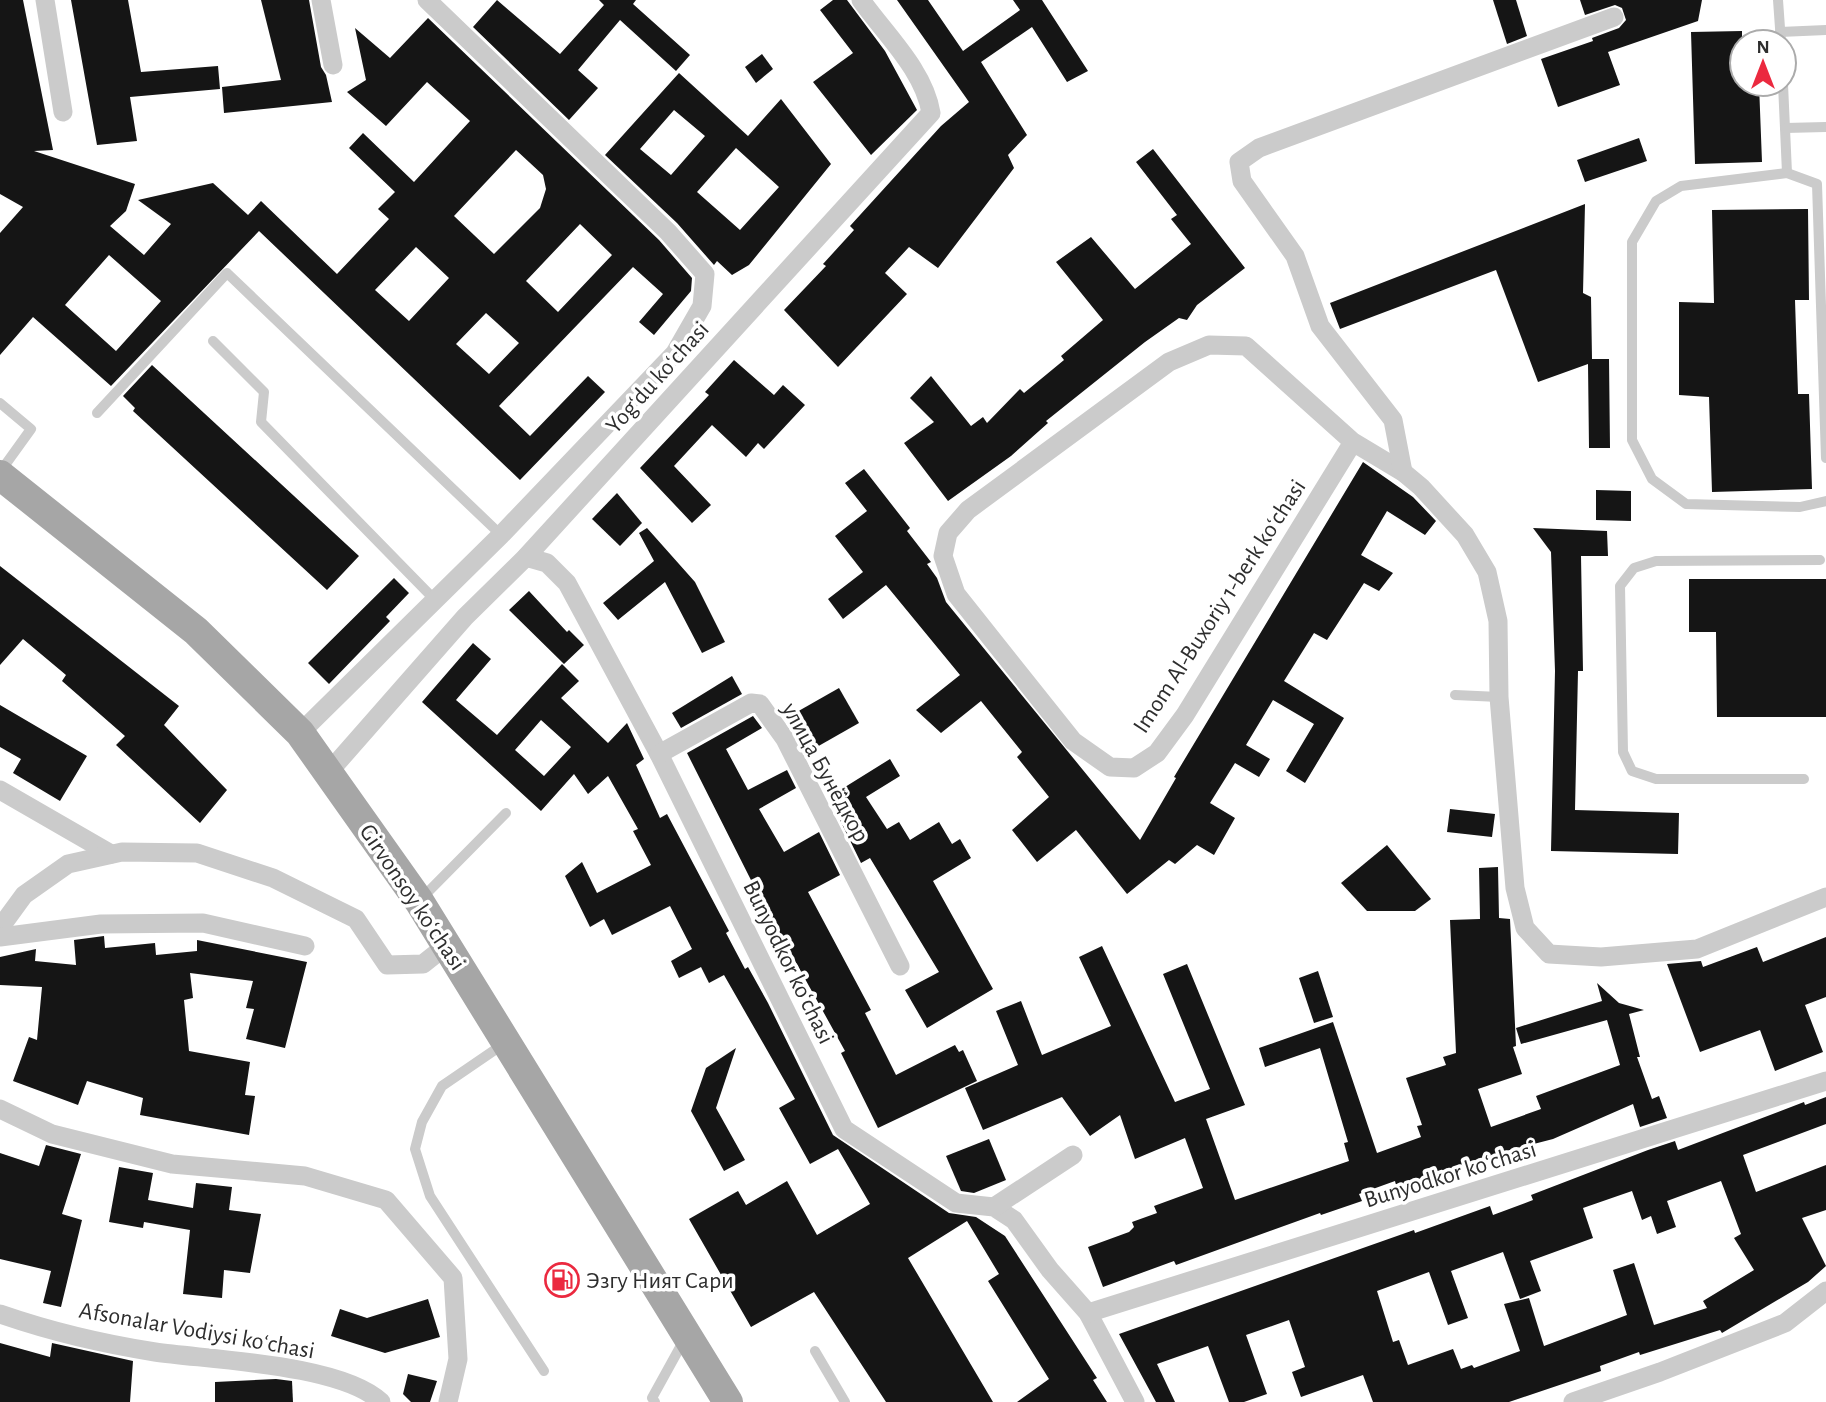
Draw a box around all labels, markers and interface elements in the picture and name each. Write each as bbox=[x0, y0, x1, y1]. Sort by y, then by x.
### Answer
north arrow bbox=[1728, 28, 1798, 98]
text: N bbox=[1756, 38, 1770, 57]
street label: Yogʻdu koʻchasi bbox=[602, 317, 714, 438]
street label: Imom Al-Buxoriy 1-berk koʻchasi bbox=[1129, 476, 1311, 737]
street label: улица Бунёдкор bbox=[777, 698, 873, 846]
street label: Girvonsoy koʻchasi bbox=[355, 820, 470, 975]
street label: Bunyodkor koʻchasi bbox=[738, 877, 838, 1048]
street label: Bunyodkor koʻchasi bbox=[1361, 1137, 1539, 1213]
fuel station icon: Эзгу Ният Сари bbox=[543, 1261, 581, 1299]
place label: Эзгу Ният Сари bbox=[586, 1269, 734, 1293]
street label: Afsonalar Vodiysi koʻchasi bbox=[77, 1298, 316, 1364]

